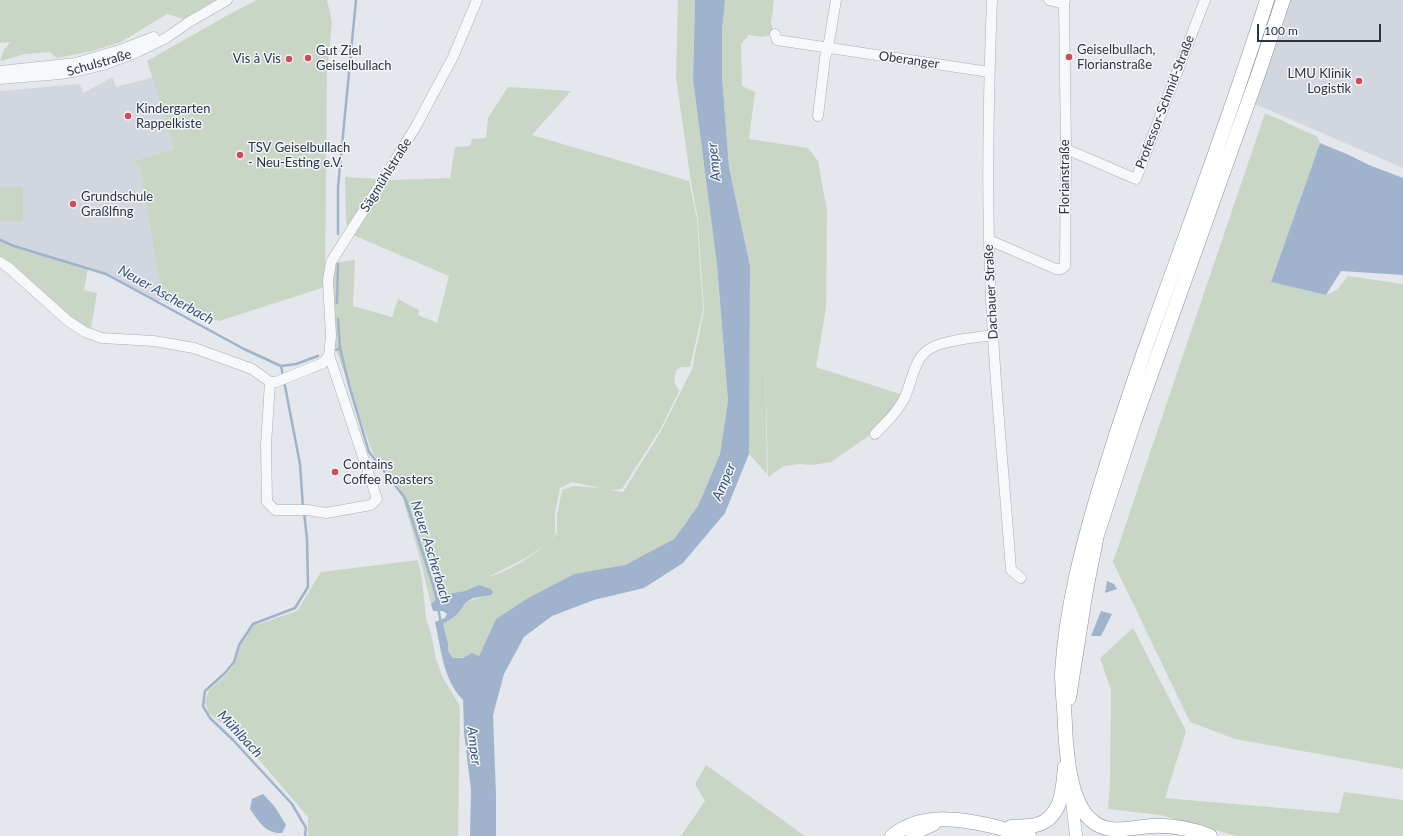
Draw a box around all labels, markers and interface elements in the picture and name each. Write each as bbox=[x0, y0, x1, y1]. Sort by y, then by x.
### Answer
scale bar bbox=[1259, 16, 1383, 42]
text: 100 m bbox=[1264, 23, 1298, 38]
street label: Professor-Schmid-Straße bbox=[1132, 33, 1198, 171]
place label: Geiselbullach, Florianstraße bbox=[1077, 42, 1156, 73]
place label: Gut Ziel Geiselbullach bbox=[316, 43, 392, 74]
street label: Schulstraße bbox=[65, 46, 133, 80]
street label: Oberanger bbox=[878, 48, 940, 72]
place label: Vis à Vis bbox=[233, 51, 281, 67]
marker: Geiselbullach, Florianstraße bbox=[1064, 52, 1074, 62]
marker: Gut Ziel Geiselbullach bbox=[303, 53, 313, 63]
marker: Vis à Vis bbox=[284, 54, 294, 64]
place label: LMU Klinik Logistik bbox=[1288, 66, 1351, 97]
marker: LMU Klinik Logistik bbox=[1354, 76, 1364, 86]
place label: Kindergarten Rappelkiste bbox=[136, 101, 210, 132]
marker: Kindergarten Rappelkiste bbox=[123, 111, 133, 121]
street label: Sägmühlstraße bbox=[357, 135, 415, 215]
street label: Florianstraße bbox=[1057, 139, 1073, 215]
place label: TSV Geiselbullach - Neu-Esting e.V. bbox=[248, 140, 350, 171]
water label: Amper bbox=[704, 142, 724, 182]
marker: TSV Geiselbullach - Neu-Esting e.V. bbox=[235, 150, 245, 160]
place label: Grundschule Graßlfing bbox=[81, 189, 153, 220]
marker: Grundschule Graßlfing bbox=[68, 199, 78, 209]
street label: Dachauer Straße bbox=[981, 244, 1001, 340]
water label: Neuer Ascherbach bbox=[115, 262, 217, 328]
place label: Contains Coffee Roasters bbox=[343, 457, 433, 488]
water label: Amper bbox=[709, 461, 739, 503]
marker: Contains Coffee Roasters bbox=[330, 467, 340, 477]
water label: Neuer Ascherbach bbox=[407, 499, 455, 605]
water label: Mühlbach bbox=[214, 707, 266, 761]
water label: Amper bbox=[463, 726, 485, 766]

